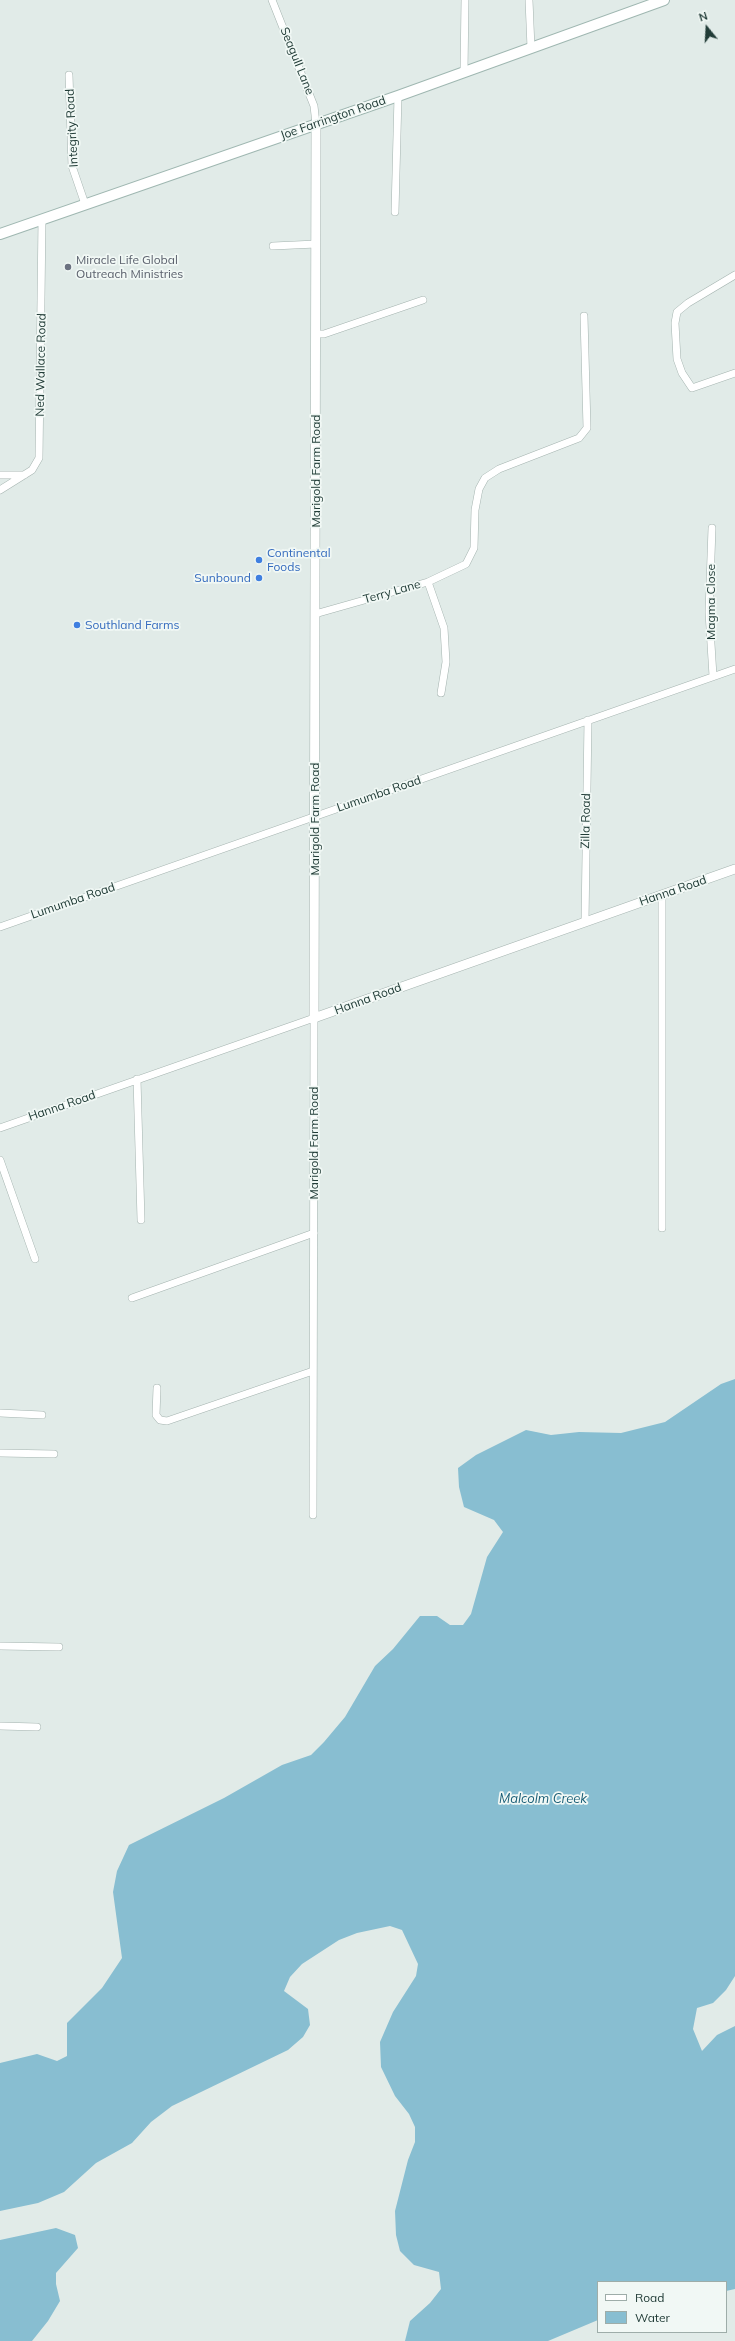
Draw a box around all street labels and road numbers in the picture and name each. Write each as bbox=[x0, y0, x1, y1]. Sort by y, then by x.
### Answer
street label: Seagull Lane bbox=[277, 25, 317, 97]
street label: Integrity Road bbox=[63, 88, 81, 168]
street label: Joe Farrington Road bbox=[278, 93, 388, 143]
street label: Ned Wallace Road bbox=[33, 313, 49, 417]
street label: Marigold Farm Road bbox=[309, 414, 323, 528]
street label: Magma Close bbox=[704, 564, 718, 640]
street label: Terry Lane bbox=[362, 577, 422, 607]
street label: Marigold Farm Road bbox=[308, 762, 322, 876]
street label: Lumumba Road bbox=[335, 773, 423, 815]
street label: Zilla Road bbox=[578, 793, 594, 849]
street label: Hanna Road bbox=[637, 873, 709, 909]
street label: Lumumba Road bbox=[29, 880, 117, 922]
street label: Hanna Road bbox=[333, 980, 403, 1018]
street label: Marigold Farm Road bbox=[307, 1086, 321, 1200]
street label: Hanna Road bbox=[26, 1088, 98, 1124]

